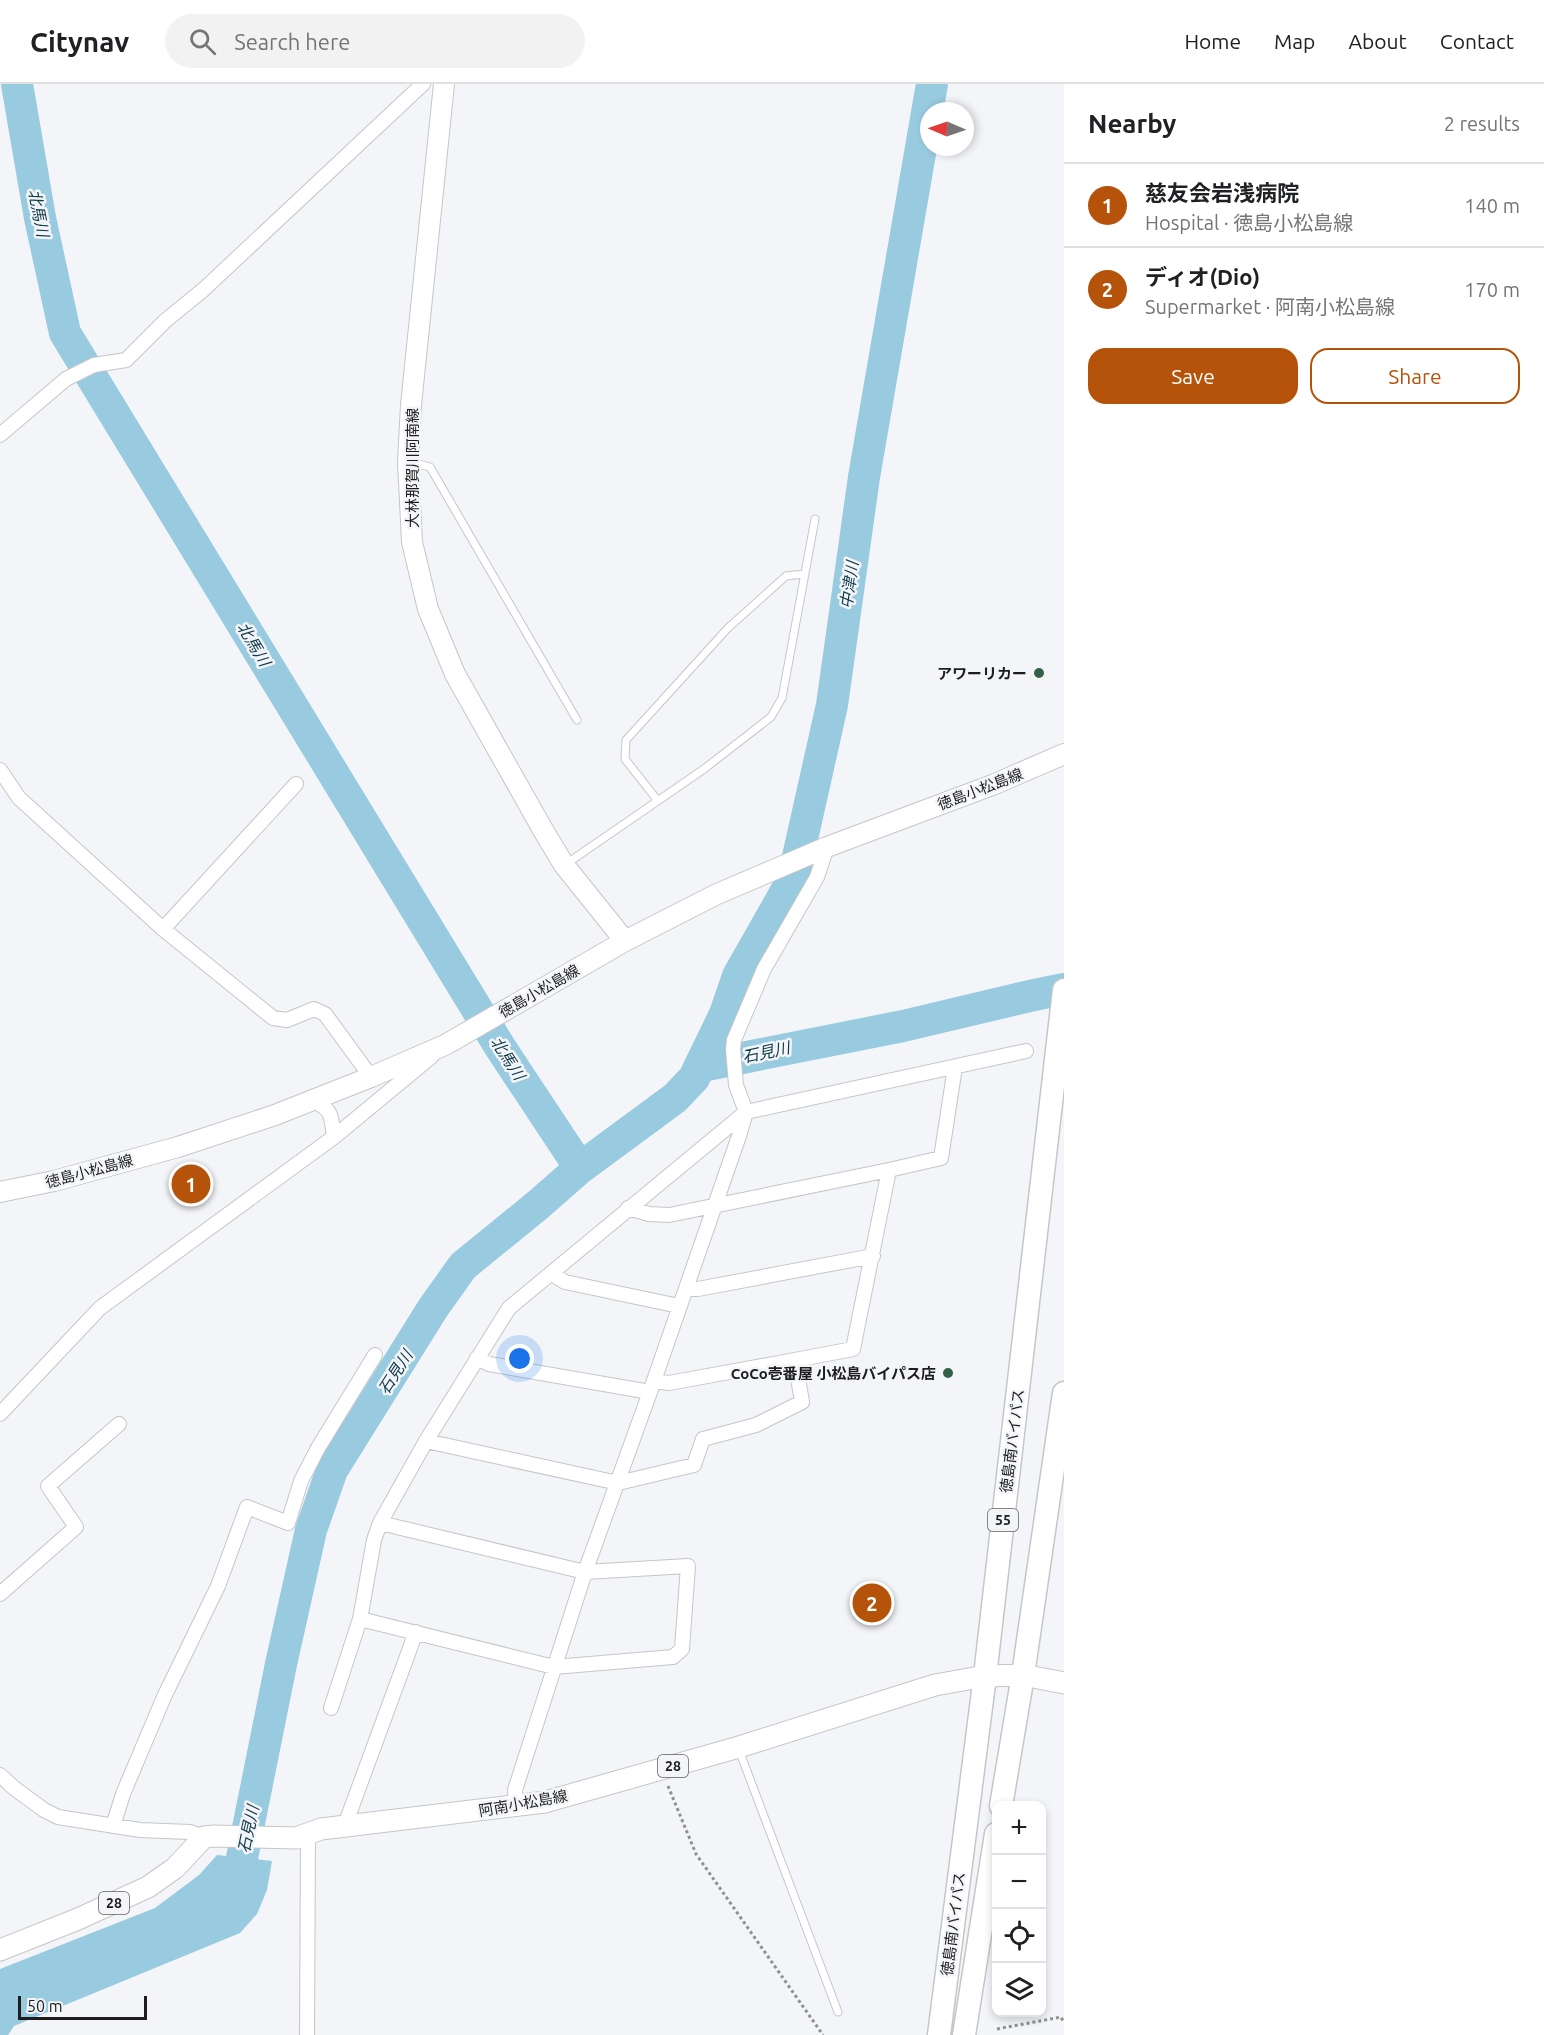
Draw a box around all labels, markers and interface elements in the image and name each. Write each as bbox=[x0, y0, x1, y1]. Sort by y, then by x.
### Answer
search box bbox=[165, 14, 585, 68]
icon: search bbox=[186, 25, 219, 58]
text: Citynav bbox=[30, 26, 129, 57]
text: Search here bbox=[234, 29, 350, 54]
text: Home bbox=[1184, 29, 1241, 53]
text: Map bbox=[1274, 29, 1315, 53]
text: About bbox=[1348, 29, 1407, 53]
text: Contact bbox=[1440, 29, 1514, 53]
north arrow bbox=[920, 102, 974, 156]
text: Nearby bbox=[1088, 109, 1176, 138]
text: 2 results bbox=[1444, 112, 1520, 135]
text: 慈友会岩浅病院 bbox=[1145, 180, 1299, 205]
water label: 北馬川 bbox=[26, 188, 53, 240]
text: 1 bbox=[1102, 194, 1113, 217]
text: 140 m bbox=[1464, 194, 1520, 217]
text: Hospital · 徳島小松島線 bbox=[1145, 211, 1353, 234]
text: ディオ(Dio) bbox=[1145, 264, 1260, 289]
text: 2 bbox=[1102, 278, 1113, 301]
text: 170 m bbox=[1464, 278, 1520, 301]
text: Supermarket · 阿南小松島線 bbox=[1145, 295, 1395, 318]
button: Save bbox=[1088, 348, 1298, 404]
button: Share bbox=[1310, 348, 1520, 404]
street label: 大林那賀川阿南線 bbox=[404, 408, 421, 528]
water label: 中津川 bbox=[837, 558, 862, 610]
water label: 北馬川 bbox=[234, 619, 275, 671]
place label: アワーリカー bbox=[937, 665, 1027, 682]
marker: アワーリカー bbox=[1032, 666, 1046, 680]
street label: 徳島小松島線 bbox=[935, 765, 1025, 813]
street label: 徳島小松島線 bbox=[496, 961, 582, 1021]
water label: 北馬川 bbox=[487, 1033, 530, 1085]
water label: 石見川 bbox=[741, 1038, 793, 1066]
street label: 徳島小松島線 bbox=[43, 1151, 135, 1191]
pin: 1 bbox=[172, 1162, 210, 1206]
your location bbox=[505, 1344, 534, 1373]
water label: 石見川 bbox=[374, 1345, 417, 1397]
place label: CoCo壱番屋 小松島バイパス店 bbox=[731, 1365, 936, 1382]
marker: CoCo壱番屋 小松島バイパス店 bbox=[941, 1366, 955, 1380]
street label: 徳島南バイパス bbox=[997, 1388, 1027, 1494]
road number: 55 bbox=[988, 1509, 1018, 1531]
pin: 2 bbox=[852, 1580, 892, 1625]
road number: 28 bbox=[658, 1755, 688, 1777]
street label: 阿南小松島線 bbox=[477, 1787, 569, 1819]
map controls bbox=[992, 1801, 1046, 2017]
button: + bbox=[992, 1801, 1046, 1855]
water label: 石見川 bbox=[234, 1802, 262, 1854]
button: − bbox=[992, 1855, 1046, 1909]
street label: 徳島南バイパス bbox=[938, 1871, 968, 1977]
road number: 28 bbox=[99, 1892, 129, 1914]
button: locate bbox=[992, 1909, 1046, 1963]
button: layers bbox=[992, 1963, 1046, 2017]
scale bar bbox=[18, 1993, 147, 2020]
text: 50 m bbox=[27, 1997, 63, 2015]

